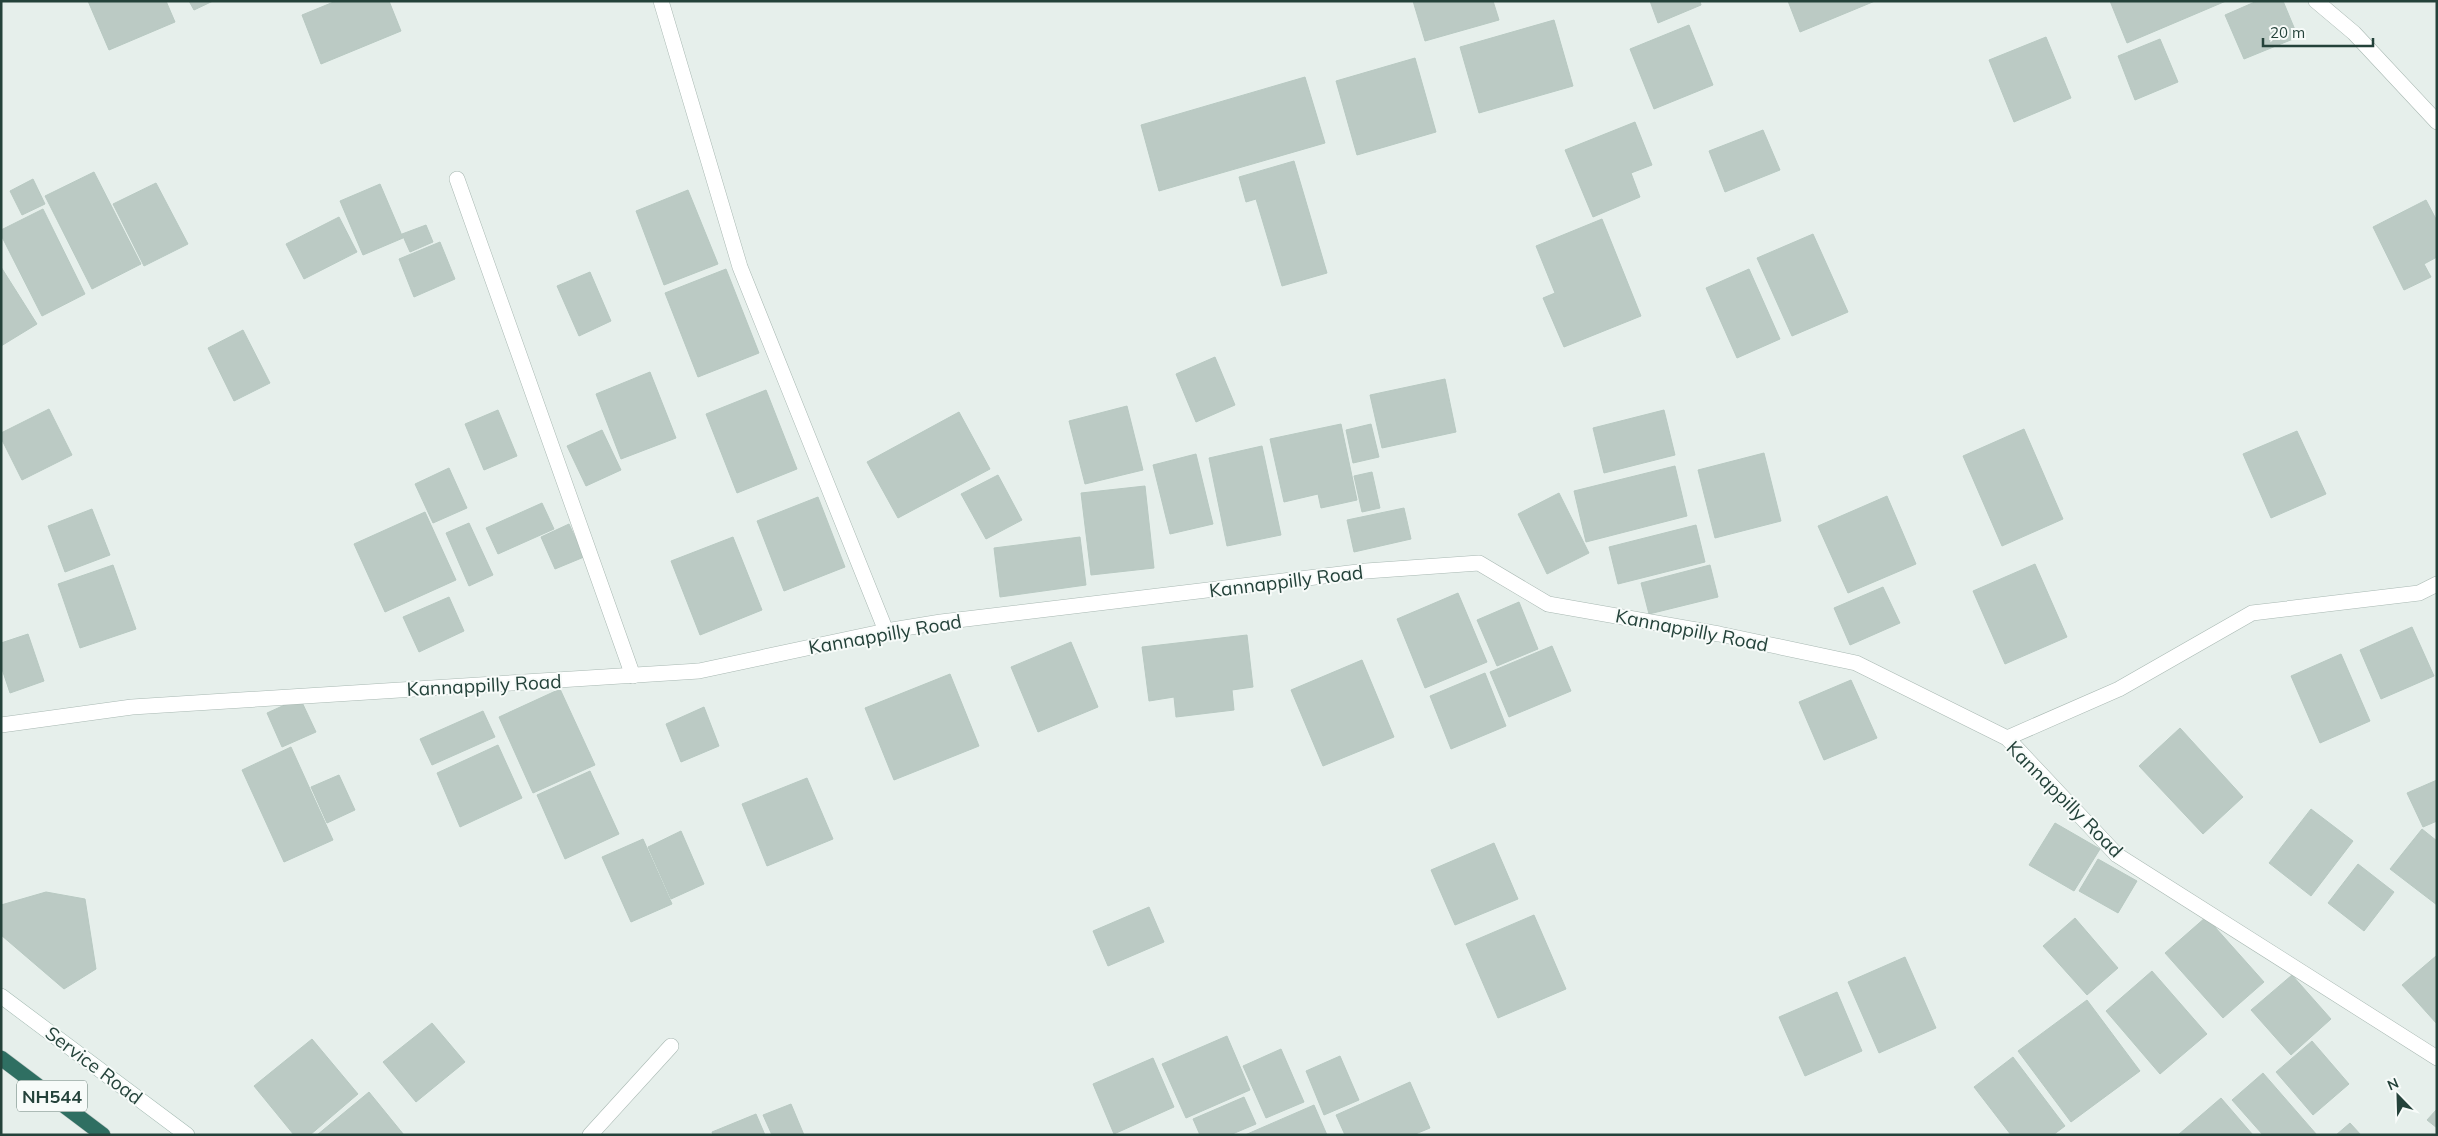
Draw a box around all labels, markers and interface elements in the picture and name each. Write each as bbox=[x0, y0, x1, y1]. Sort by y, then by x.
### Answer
scale bar bbox=[2263, 15, 2373, 47]
text: 20 m bbox=[2270, 23, 2305, 42]
street label: Kannappilly Road bbox=[1208, 560, 1364, 602]
street label: Kannappilly Road bbox=[1614, 603, 1770, 657]
street label: Kannappilly Road bbox=[807, 609, 963, 659]
street label: Kannappilly Road bbox=[406, 669, 562, 701]
street label: Kannappilly Road bbox=[2002, 736, 2128, 862]
street label: Service Road bbox=[41, 1021, 147, 1109]
north arrow bbox=[2373, 1071, 2423, 1121]
text: N bbox=[2385, 1074, 2401, 1094]
road number: NH544 bbox=[17, 1080, 87, 1112]

